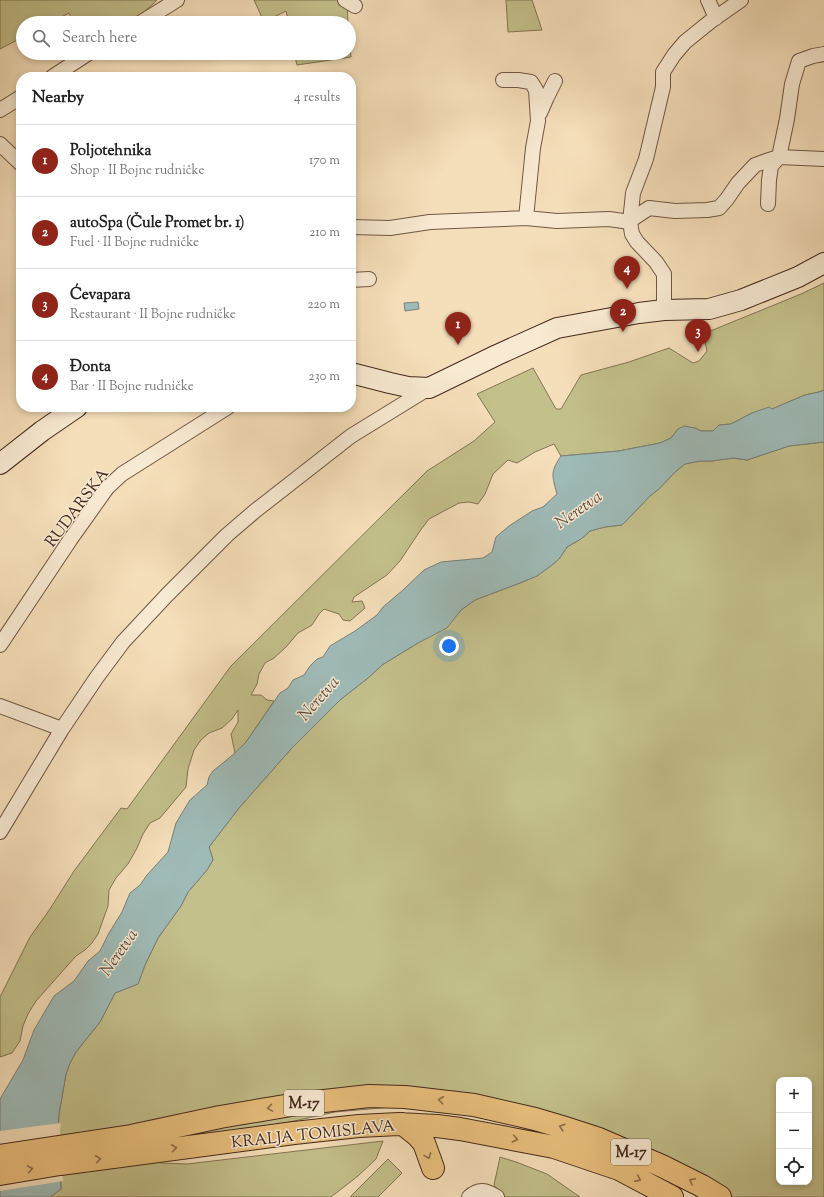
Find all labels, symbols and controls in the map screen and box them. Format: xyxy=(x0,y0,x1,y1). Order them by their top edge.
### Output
search box xyxy=(16,16,356,60)
icon: search xyxy=(30,27,52,49)
text: Search here xyxy=(62,28,137,49)
text: Nearby xyxy=(32,86,84,110)
text: 4 results xyxy=(294,89,340,107)
text: Poljotehnika xyxy=(70,141,151,162)
text: 1 xyxy=(43,152,47,170)
text: 170 m xyxy=(309,152,340,170)
text: Shop · II Bojne rudničke xyxy=(70,162,205,180)
text: autoSpa (Čule Promet br. 1) xyxy=(70,213,244,234)
text: 2 xyxy=(42,224,48,242)
text: 210 m xyxy=(309,224,340,242)
text: Fuel · II Bojne rudničke xyxy=(70,234,199,252)
pin: 4 xyxy=(614,256,640,289)
text: Ćevapara xyxy=(70,285,131,306)
text: 3 xyxy=(42,296,48,314)
text: 220 m xyxy=(307,296,340,314)
pin: 2 xyxy=(610,299,636,332)
text: Restaurant · II Bojne rudničke xyxy=(70,306,236,324)
pin: 1 xyxy=(445,312,471,345)
pin: 3 xyxy=(685,319,711,352)
text: Đonta xyxy=(70,357,111,378)
text: 4 xyxy=(42,368,48,386)
text: 230 m xyxy=(308,368,340,386)
text: Bar · II Bojne rudničke xyxy=(70,378,194,396)
street label: RUDARSKA xyxy=(41,464,115,553)
water label: Neretva xyxy=(551,486,608,536)
your location xyxy=(439,636,459,656)
water label: Neretva xyxy=(293,671,346,727)
water label: Neretva xyxy=(95,925,145,982)
map controls xyxy=(776,1077,812,1185)
button: + xyxy=(776,1077,812,1113)
road number: M-17 xyxy=(284,1090,324,1116)
one-way arrow xyxy=(438,1096,444,1105)
one-way arrow xyxy=(267,1103,273,1112)
button: − xyxy=(776,1113,812,1149)
street label: KRALJA TOMISLAVA xyxy=(230,1115,396,1156)
one-way arrow xyxy=(559,1123,566,1132)
one-way arrow xyxy=(512,1135,518,1143)
road number: M-17 xyxy=(611,1139,651,1165)
one-way arrow xyxy=(171,1144,177,1153)
button: locate xyxy=(776,1149,812,1185)
one-way arrow xyxy=(424,1152,432,1159)
one-way arrow xyxy=(95,1155,101,1164)
one-way arrow xyxy=(27,1165,33,1174)
one-way arrow xyxy=(634,1174,642,1182)
one-way arrow xyxy=(688,1178,696,1185)

